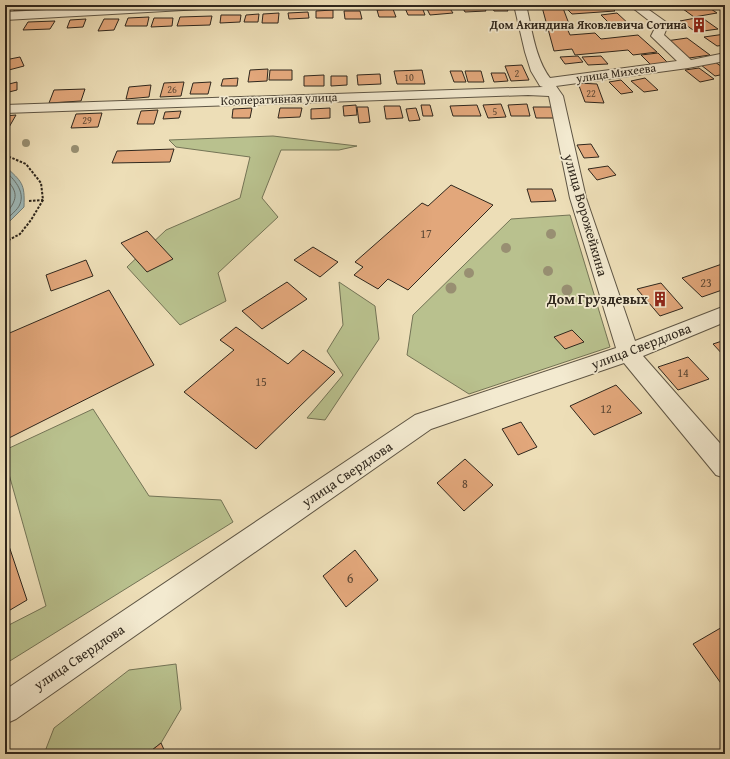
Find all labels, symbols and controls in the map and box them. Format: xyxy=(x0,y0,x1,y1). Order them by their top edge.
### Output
place label: Дом Акиндина Яковлевича Сотина xyxy=(489,16,688,33)
building icon: Дом Акиндина Яковлевича Сотина xyxy=(690,16,708,34)
street label: улица Михеева xyxy=(574,58,657,87)
house number: 2 xyxy=(515,66,520,81)
house number: 10 xyxy=(404,70,414,85)
house number: 26 xyxy=(167,82,177,97)
house number: 22 xyxy=(586,86,596,101)
street label: Кооперативная улица xyxy=(220,88,338,109)
house number: 5 xyxy=(493,104,498,119)
house number: 29 xyxy=(82,113,92,128)
street label: улица Ворожейкина xyxy=(559,151,613,279)
house number: 17 xyxy=(420,225,432,242)
house number: 23 xyxy=(700,274,712,291)
place label: Дом Груздевых xyxy=(546,289,649,309)
building icon: Дом Груздевых xyxy=(651,290,669,308)
street label: улица Свердлова xyxy=(587,318,694,375)
house number: 14 xyxy=(677,364,689,381)
house number: 15 xyxy=(255,373,267,390)
house number: 12 xyxy=(600,400,612,417)
street label: улица Свердлова xyxy=(297,436,397,512)
house number: 8 xyxy=(462,475,468,492)
house number: 6 xyxy=(347,568,354,588)
street label: улица Свердлова xyxy=(29,619,129,695)

